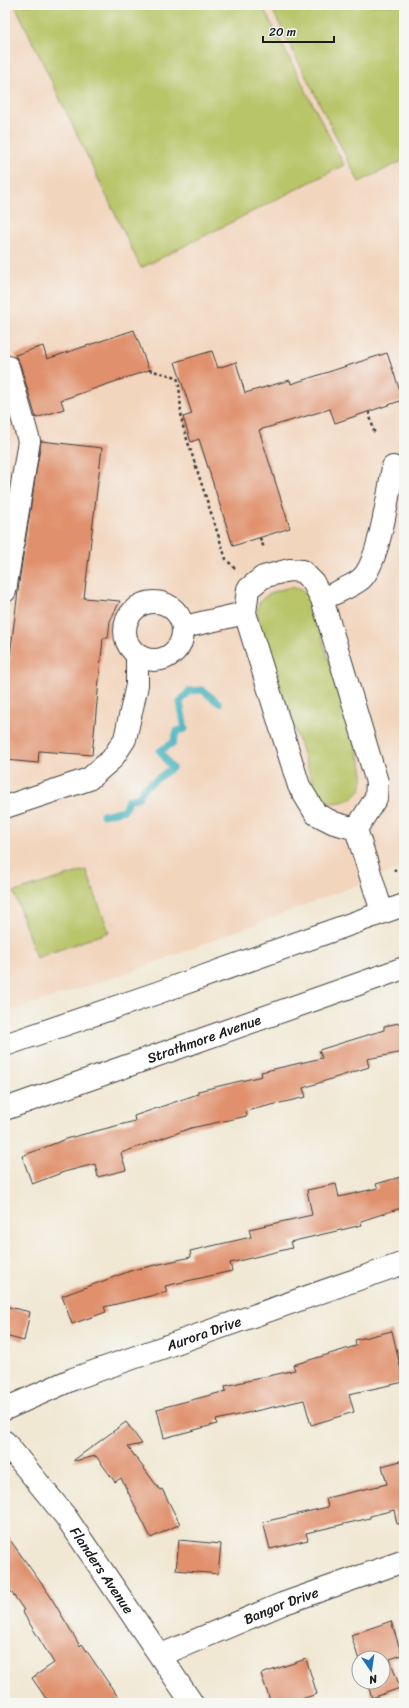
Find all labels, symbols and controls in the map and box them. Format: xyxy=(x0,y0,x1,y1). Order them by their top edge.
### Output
scale bar xyxy=(263,18,334,44)
text: 20 m xyxy=(269,21,296,43)
street label: Strathmore Avenue xyxy=(144,1007,265,1071)
street label: Aurora Drive xyxy=(162,1309,245,1359)
street label: Flanders Avenue xyxy=(63,1522,140,1620)
street label: Bangor Drive xyxy=(240,1580,322,1632)
north arrow xyxy=(351,1650,391,1690)
text: N xyxy=(367,1669,380,1689)

